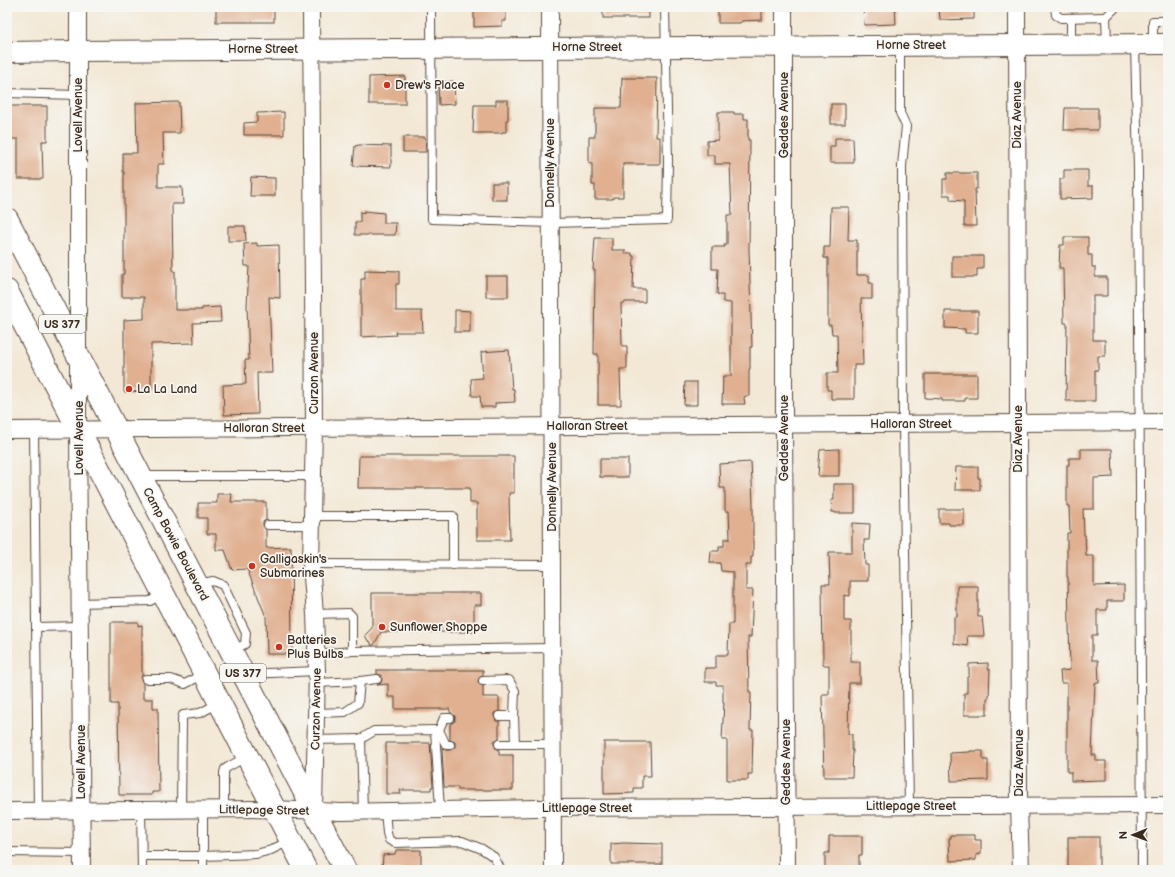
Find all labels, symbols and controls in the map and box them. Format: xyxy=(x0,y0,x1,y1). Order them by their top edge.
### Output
street label: Horne Street xyxy=(876,38,946,53)
street label: Horne Street xyxy=(552,40,622,55)
street label: Horne Street xyxy=(228,42,298,57)
street label: Geddes Avenue xyxy=(777,72,792,158)
street label: Lovell Avenue xyxy=(71,78,86,152)
place label: Drew's Place xyxy=(395,78,465,93)
marker: Drew's Place xyxy=(382,80,392,90)
street label: Diaz Avenue xyxy=(1010,81,1025,149)
street label: Donnelly Avenue xyxy=(543,118,558,208)
road number: US 377 xyxy=(39,315,85,333)
street label: Curzon Avenue xyxy=(307,332,322,414)
place label: La La Land xyxy=(137,382,197,397)
marker: La La Land xyxy=(124,384,134,394)
street label: Geddes Avenue xyxy=(777,395,792,481)
street label: Lovell Avenue xyxy=(72,401,87,475)
street label: Diaz Avenue xyxy=(1011,405,1026,473)
street label: Halloran Street xyxy=(870,417,952,432)
street label: Halloran Street xyxy=(546,419,628,434)
street label: Halloran Street xyxy=(223,421,305,436)
street label: Donnelly Avenue xyxy=(545,442,560,532)
street label: Camp Bowie Boulevard xyxy=(139,485,212,604)
place label: Galligaskin's Submarines xyxy=(260,552,327,581)
marker: Galligaskin's Submarines xyxy=(247,561,257,571)
place label: Sunflower Shoppe xyxy=(390,620,487,635)
marker: Sunflower Shoppe xyxy=(377,622,387,632)
place label: Batteries Plus Bulbs xyxy=(287,633,343,662)
marker: Batteries Plus Bulbs xyxy=(274,642,284,652)
road number: US 377 xyxy=(220,664,266,682)
street label: Curzon Avenue xyxy=(308,668,325,750)
street label: Geddes Avenue xyxy=(779,719,794,805)
street label: Lovell Avenue xyxy=(74,725,89,799)
street label: Diaz Avenue xyxy=(1012,729,1027,797)
street label: Littlepage Street xyxy=(866,799,957,814)
street label: Littlepage Street xyxy=(542,801,633,816)
street label: Littlepage Street xyxy=(219,802,310,819)
north arrow xyxy=(1113,815,1153,855)
text: N xyxy=(1117,831,1130,839)

